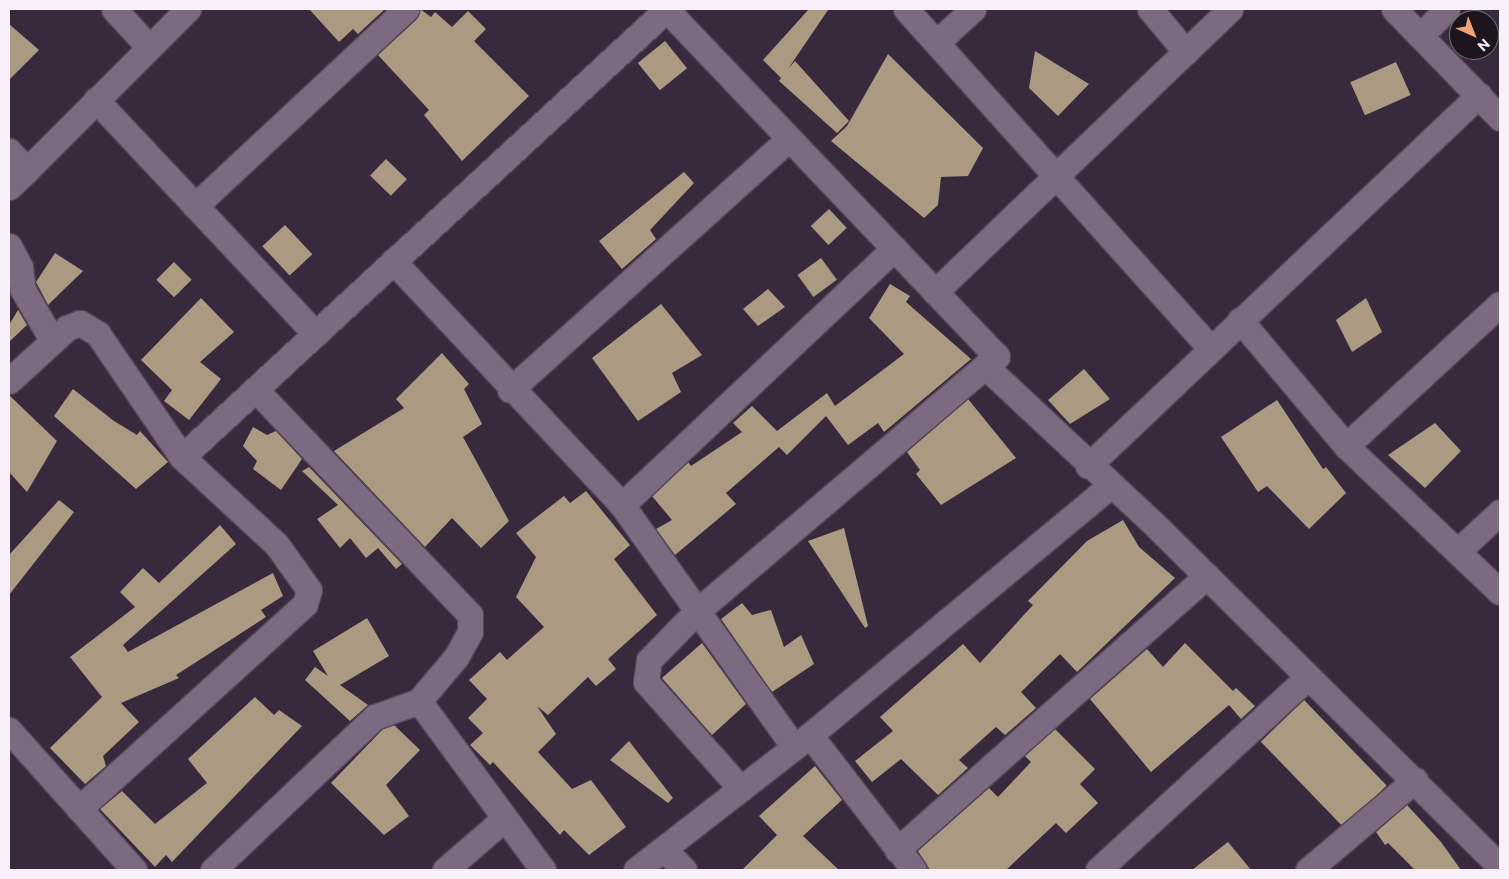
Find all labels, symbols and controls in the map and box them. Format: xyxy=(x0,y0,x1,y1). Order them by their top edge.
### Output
north arrow xyxy=(1449,10,1499,60)
text: N xyxy=(1474,36,1494,55)

